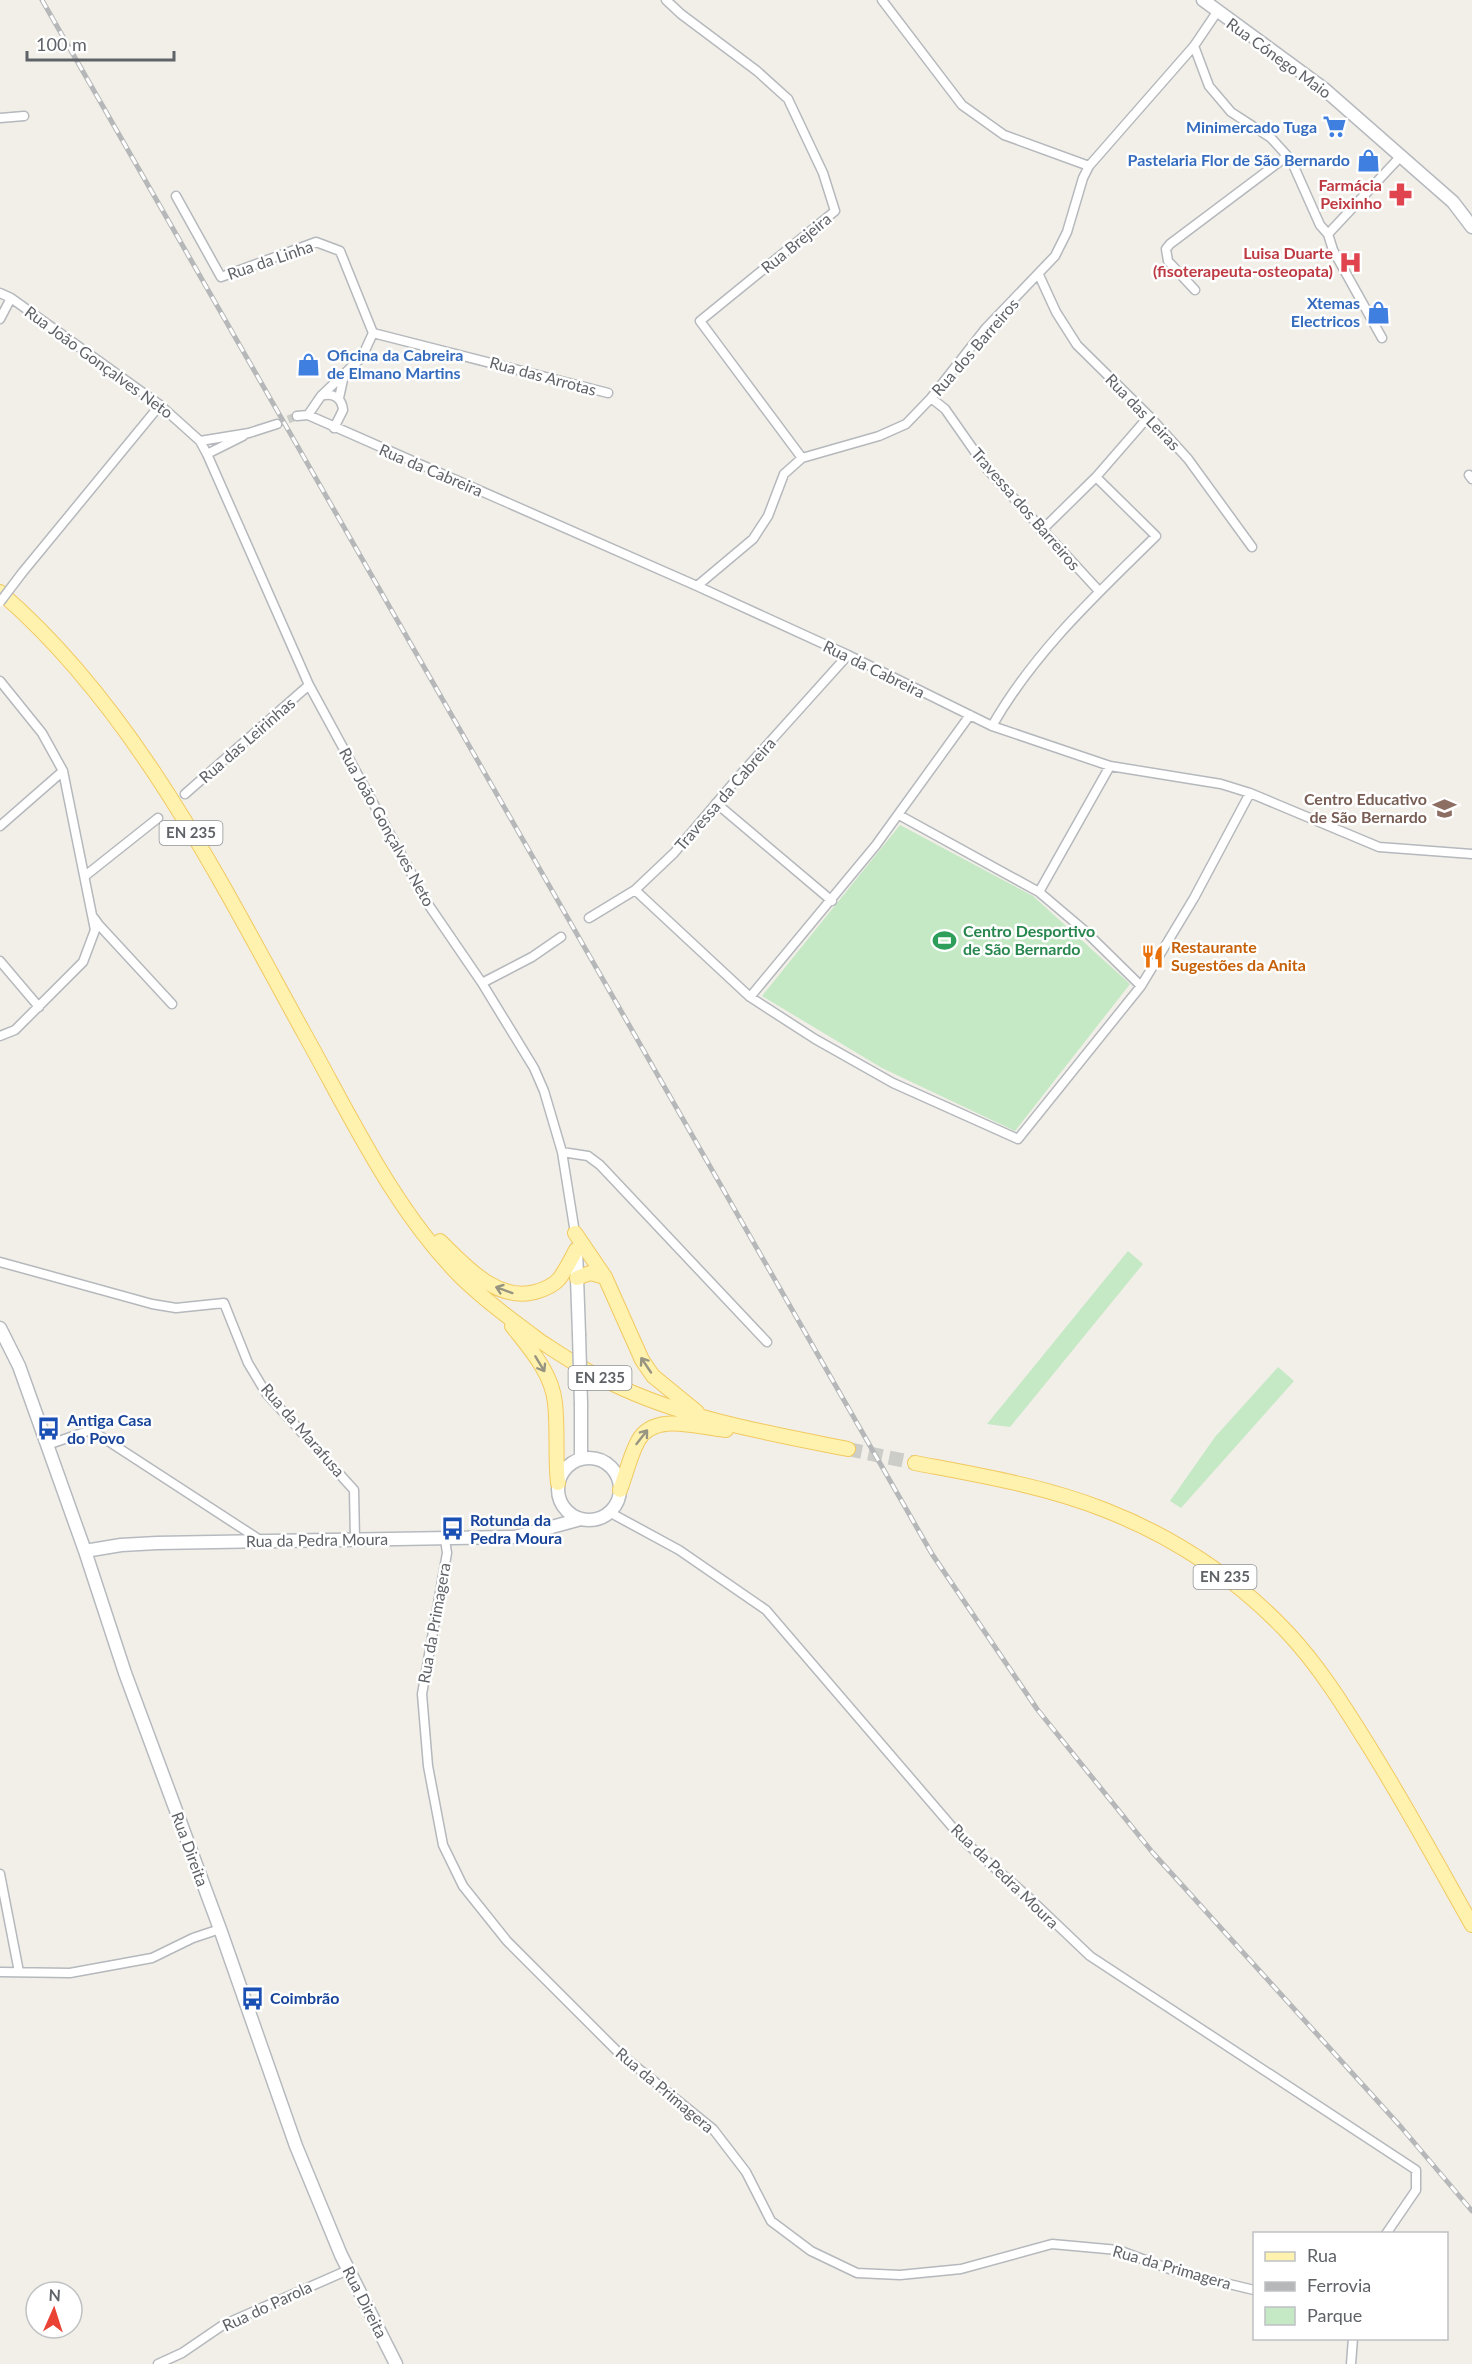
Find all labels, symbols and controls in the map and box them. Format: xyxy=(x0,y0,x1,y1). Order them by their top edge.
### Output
street label: Rua Cónego Maio xyxy=(1223,13,1335,102)
scale bar xyxy=(27,24,174,62)
text: 100 m xyxy=(36,33,87,55)
supermarket icon: Minimercado Tuga xyxy=(1322,114,1348,140)
place label: Minimercado Tuga xyxy=(1186,117,1317,136)
shop icon: Pastelaria Flor de São Bernardo xyxy=(1355,147,1381,173)
place label: Pastelaria Flor de São Bernardo xyxy=(1128,150,1350,169)
place label: Farmácia Peixinho xyxy=(1319,175,1382,212)
pharmacy icon: Farmácia Peixinho xyxy=(1387,181,1413,207)
street label: Rua Brejeira xyxy=(757,209,835,277)
street label: Rua da Linha xyxy=(224,236,315,283)
place label: Luisa Duarte (fisoterapeuta-osteopata) xyxy=(1153,243,1333,280)
hospital icon: Luisa Duarte (fisoterapeuta-osteopata) xyxy=(1338,249,1364,275)
place label: Xtemas Electricos xyxy=(1291,293,1360,330)
street label: Rua dos Barreiros xyxy=(927,294,1022,399)
shop icon: Xtemas Electricos xyxy=(1365,299,1391,325)
street label: Rua João Gonçalves Neto xyxy=(22,301,177,422)
place label: Oficina da Cabreira de Elmano Martins xyxy=(327,345,463,382)
shop icon: Oficina da Cabreira de Elmano Martins xyxy=(296,351,322,377)
street label: Rua das Arrotas xyxy=(488,352,599,399)
street label: Rua das Leiras xyxy=(1102,369,1185,454)
street label: Rua da Cabreira xyxy=(377,439,486,500)
street label: Travessa dos Barreiros xyxy=(968,444,1085,574)
street label: Rua da Cabreira xyxy=(820,636,928,701)
street label: Rua das Leirinhas xyxy=(195,693,299,786)
street label: Travessa da Cabreira xyxy=(670,733,779,854)
street label: Rua João Gonçalves Neto xyxy=(336,744,439,909)
place label: Centro Educativo de São Bernardo xyxy=(1304,789,1427,826)
school or university icon: Centro Educativo de São Bernardo xyxy=(1432,795,1458,821)
road number: EN 235 xyxy=(160,821,222,845)
place label: Centro Desportivo de São Bernardo xyxy=(963,921,1095,958)
sports icon: Centro Desportivo de São Bernardo xyxy=(932,927,958,953)
place label: Restaurante Sugestões da Anita xyxy=(1171,937,1306,974)
restaurant icon: Restaurante Sugestões da Anita xyxy=(1140,943,1166,969)
one-way arrow xyxy=(495,1283,514,1294)
one-way arrow xyxy=(534,1355,546,1372)
one-way arrow xyxy=(640,1357,652,1374)
road number: EN 235 xyxy=(568,1366,632,1390)
street label: Rua da Marafusa xyxy=(258,1379,349,1480)
place label: Antiga Casa do Povo xyxy=(66,1410,152,1447)
bus stop icon: Antiga Casa do Povo xyxy=(36,1416,62,1442)
one-way arrow xyxy=(635,1429,648,1445)
place label: Rotunda da Pedra Moura xyxy=(470,1510,562,1547)
bus stop icon: Rotunda da Pedra Moura xyxy=(439,1516,465,1542)
street label: Rua da Pedra Moura xyxy=(246,1529,388,1550)
street label: Rua da Primagera xyxy=(414,1561,453,1685)
road number: EN 235 xyxy=(1194,1565,1256,1589)
street label: Rua Direita xyxy=(168,1809,213,1889)
street label: Rua da Pedra Moura xyxy=(948,1819,1063,1932)
bus stop icon: Coimbrão xyxy=(239,1985,265,2011)
place label: Coimbrão xyxy=(270,1988,339,2007)
street label: Rua da Primagera xyxy=(612,2043,718,2136)
legend xyxy=(1253,2232,1448,2340)
street label: Rua da Primagera xyxy=(1111,2241,1233,2292)
text: Rua xyxy=(1307,2244,1337,2266)
street label: Rua Direita xyxy=(339,2263,392,2341)
text: Ferrovia xyxy=(1307,2274,1371,2296)
street label: Rua do Parola xyxy=(219,2277,314,2335)
north arrow xyxy=(24,2280,84,2340)
text: N xyxy=(48,2285,61,2304)
text: Parque xyxy=(1307,2304,1362,2326)

